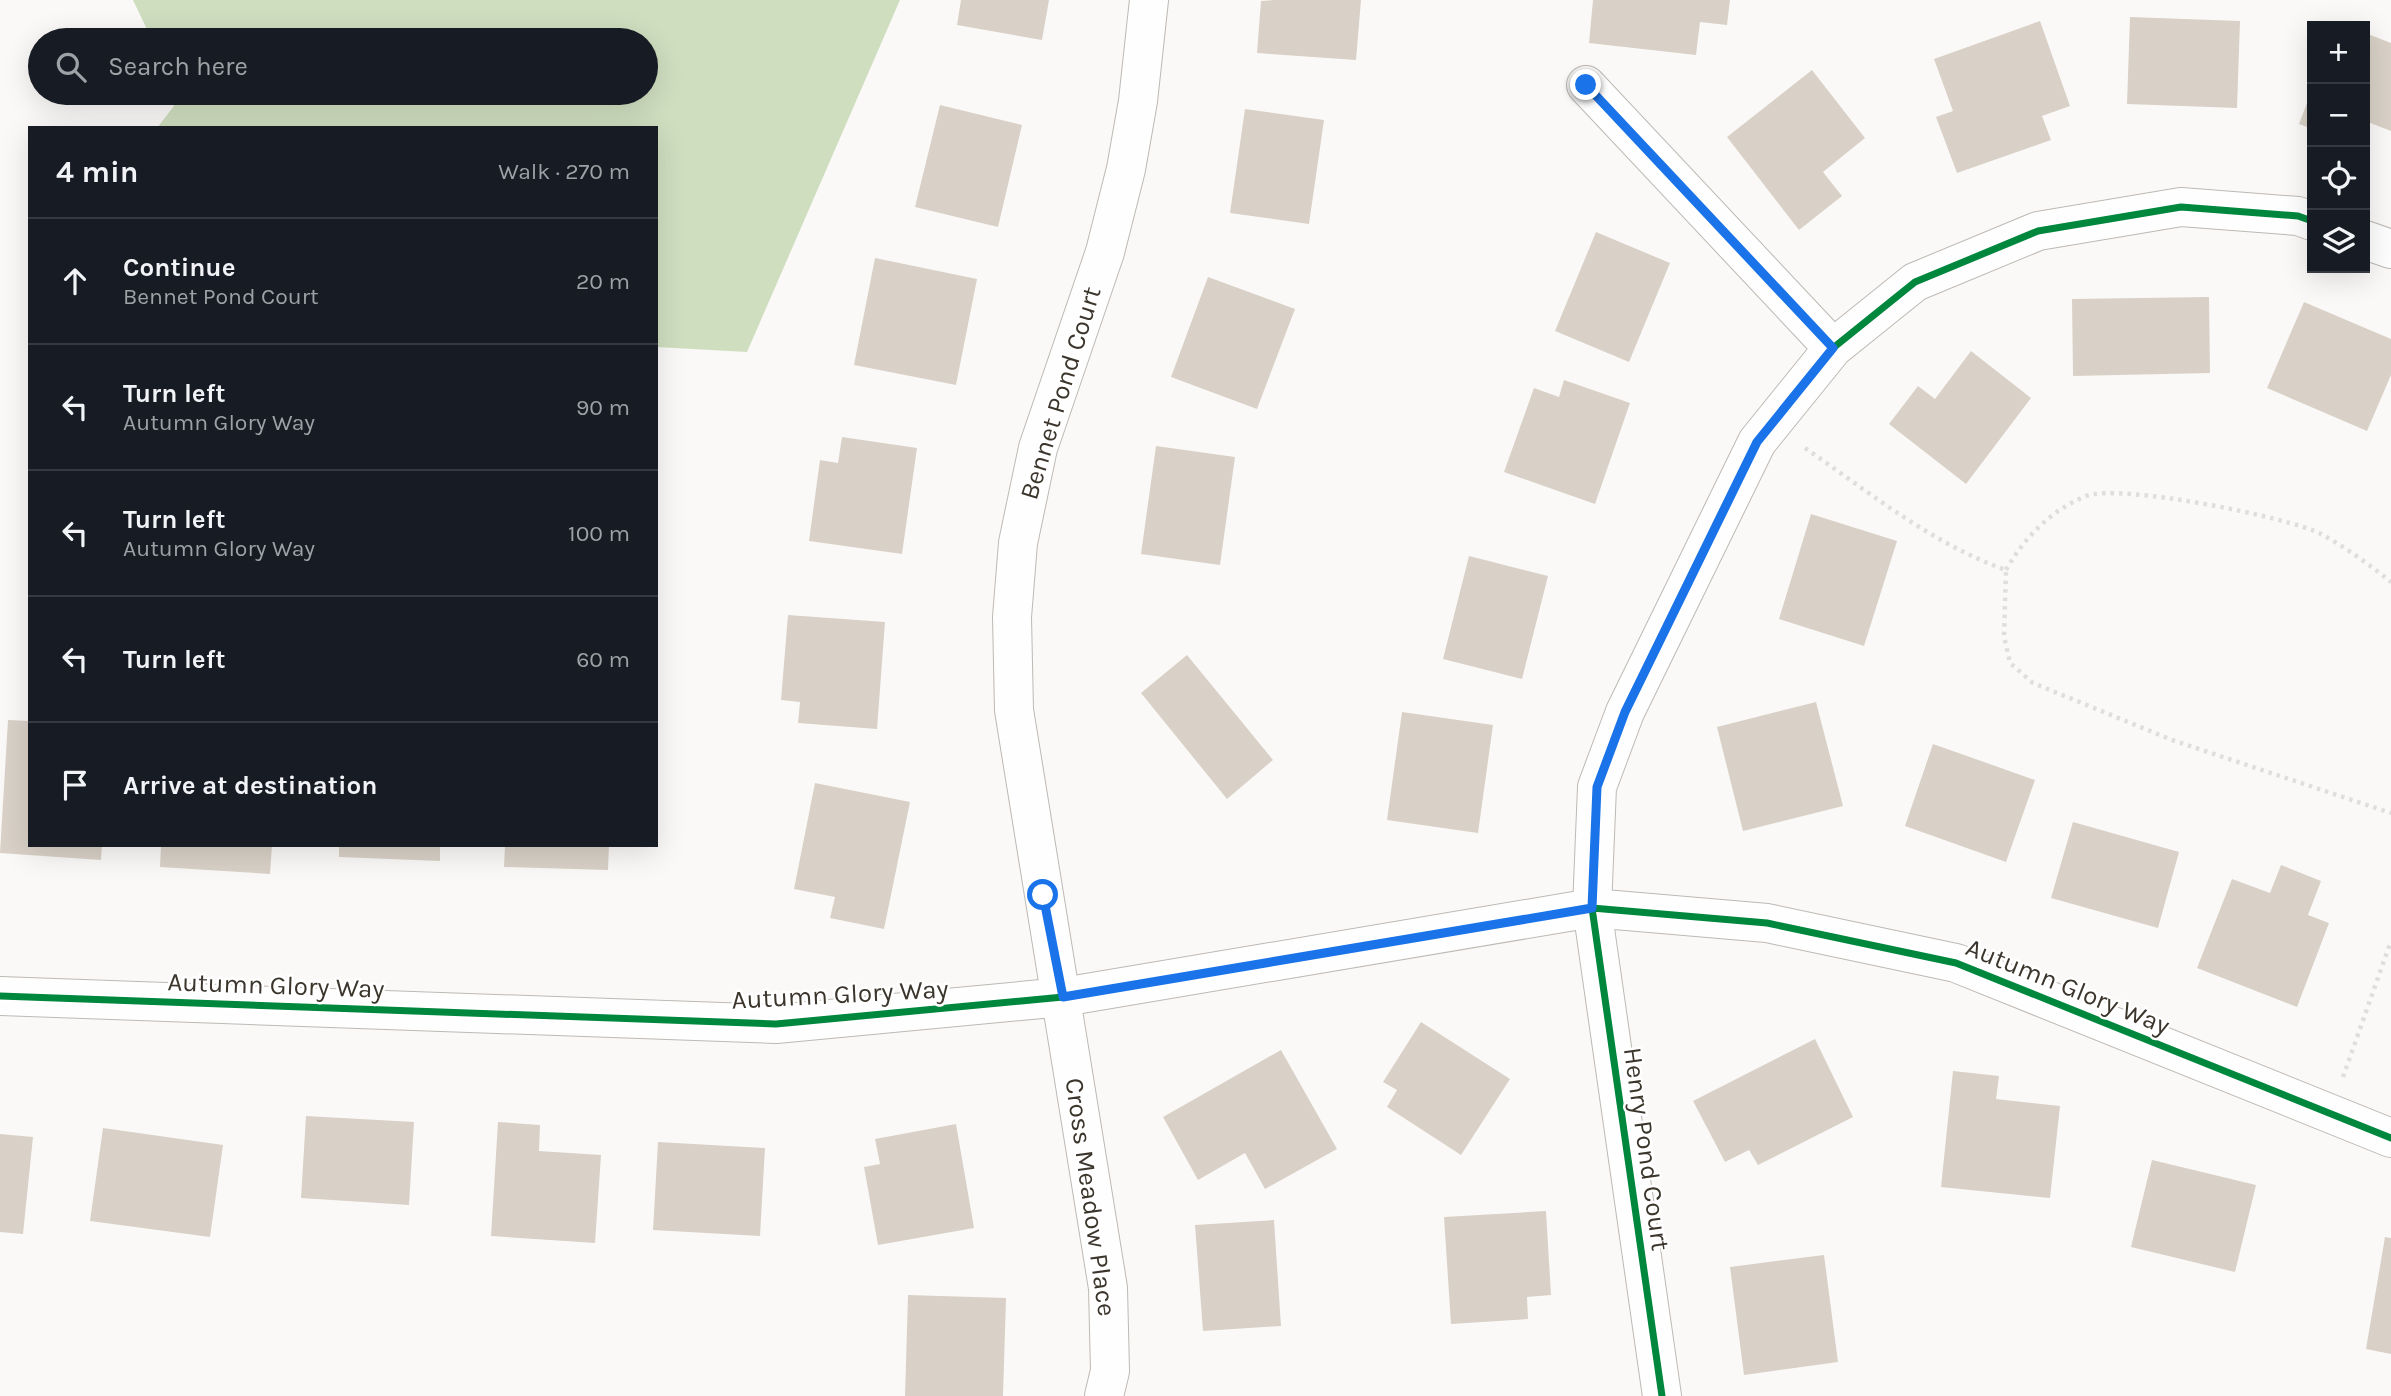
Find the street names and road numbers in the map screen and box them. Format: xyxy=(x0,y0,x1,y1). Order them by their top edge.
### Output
street label: Bennet Pond Court xyxy=(1013,283,1108,503)
street label: Autumn Glory Way xyxy=(1961,931,2174,1042)
street label: Autumn Glory Way xyxy=(167,966,385,1005)
street label: Autumn Glory Way xyxy=(731,973,949,1016)
street label: Henry Pond Court xyxy=(1617,1045,1676,1253)
street label: Cross Meadow Place xyxy=(1058,1076,1123,1318)

